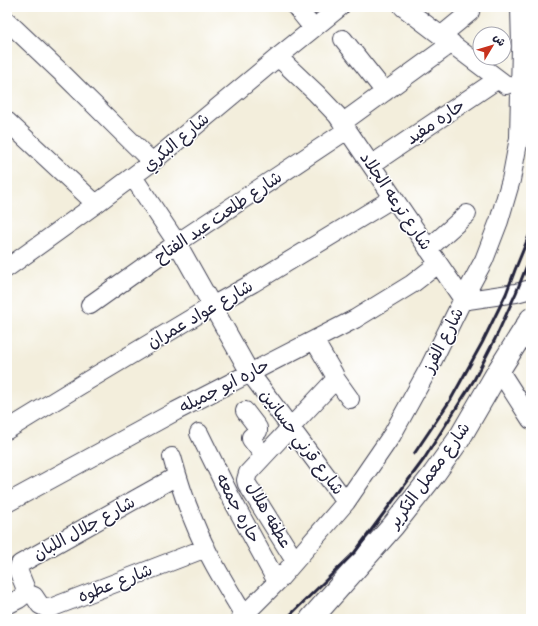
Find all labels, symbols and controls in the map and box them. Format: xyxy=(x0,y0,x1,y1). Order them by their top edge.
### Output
north arrow xyxy=(472,26,512,66)
text: ش xyxy=(491,31,509,49)
street label: حاره مفيد xyxy=(402,95,468,149)
street label: شارع البكري xyxy=(138,108,215,178)
street label: شارع ترعه الجلاد xyxy=(355,148,437,255)
street label: شارع طلعت عبد الفتاح xyxy=(150,166,287,268)
street label: شارع عواد عمران xyxy=(143,275,257,354)
street label: شارع الفرز xyxy=(417,304,469,378)
street label: حاره ابو جميله xyxy=(176,354,272,418)
street label: شارع قرني حسانين xyxy=(252,385,349,501)
street label: شارع معمل التكرير xyxy=(382,418,475,534)
street label: حاره جمعه xyxy=(211,470,265,546)
street label: عطفه هلال xyxy=(242,478,296,552)
street label: شارع جلال اللبان xyxy=(29,491,139,566)
street label: شارع عطوه xyxy=(75,559,156,608)

